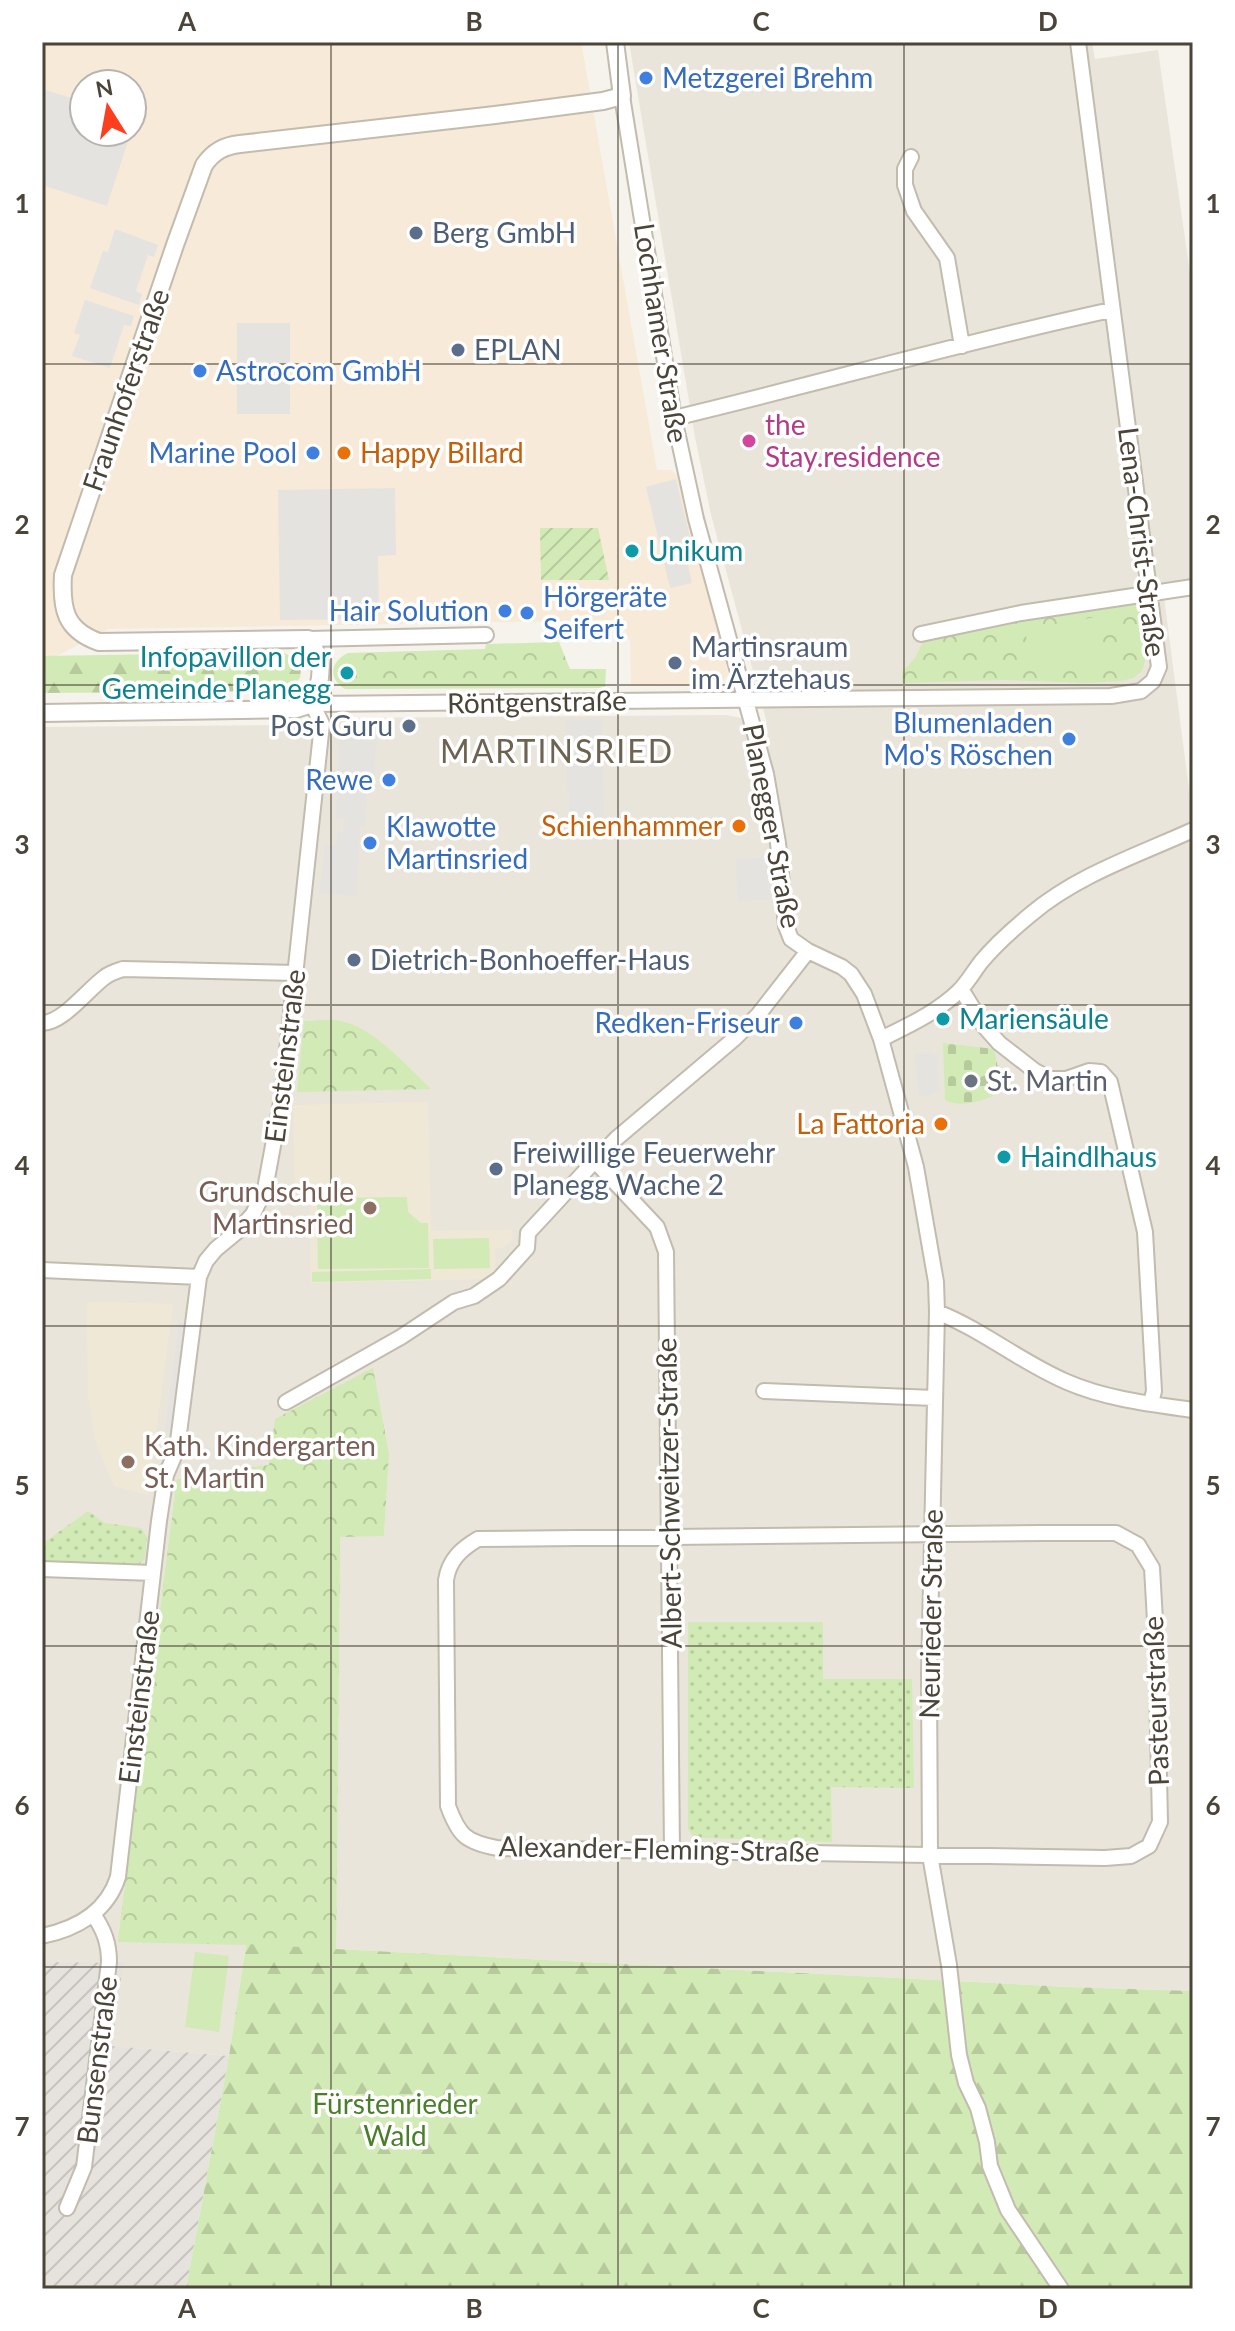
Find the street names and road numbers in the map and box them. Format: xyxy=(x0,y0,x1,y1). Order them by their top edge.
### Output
street label: Lochhamer Straße xyxy=(628,221,696,445)
street label: Fraunhoferstraße xyxy=(74,284,176,496)
street label: Lena-Christ-Straße xyxy=(1112,425,1174,659)
street label: Röntgenstraße xyxy=(447,682,627,720)
street label: Planegger Straße xyxy=(736,721,809,931)
street label: Einsteinstraße xyxy=(256,967,312,1145)
street label: Albert-Schweitzer-Straße xyxy=(648,1337,688,1649)
street label: Neurieder Straße xyxy=(911,1509,949,1719)
street label: Einsteinstraße xyxy=(110,1608,166,1786)
street label: Pasteurstraße xyxy=(1135,1616,1175,1787)
street label: Alexander-Fleming-Straße xyxy=(498,1828,820,1868)
street label: Bunsenstraße xyxy=(69,1974,123,2146)

